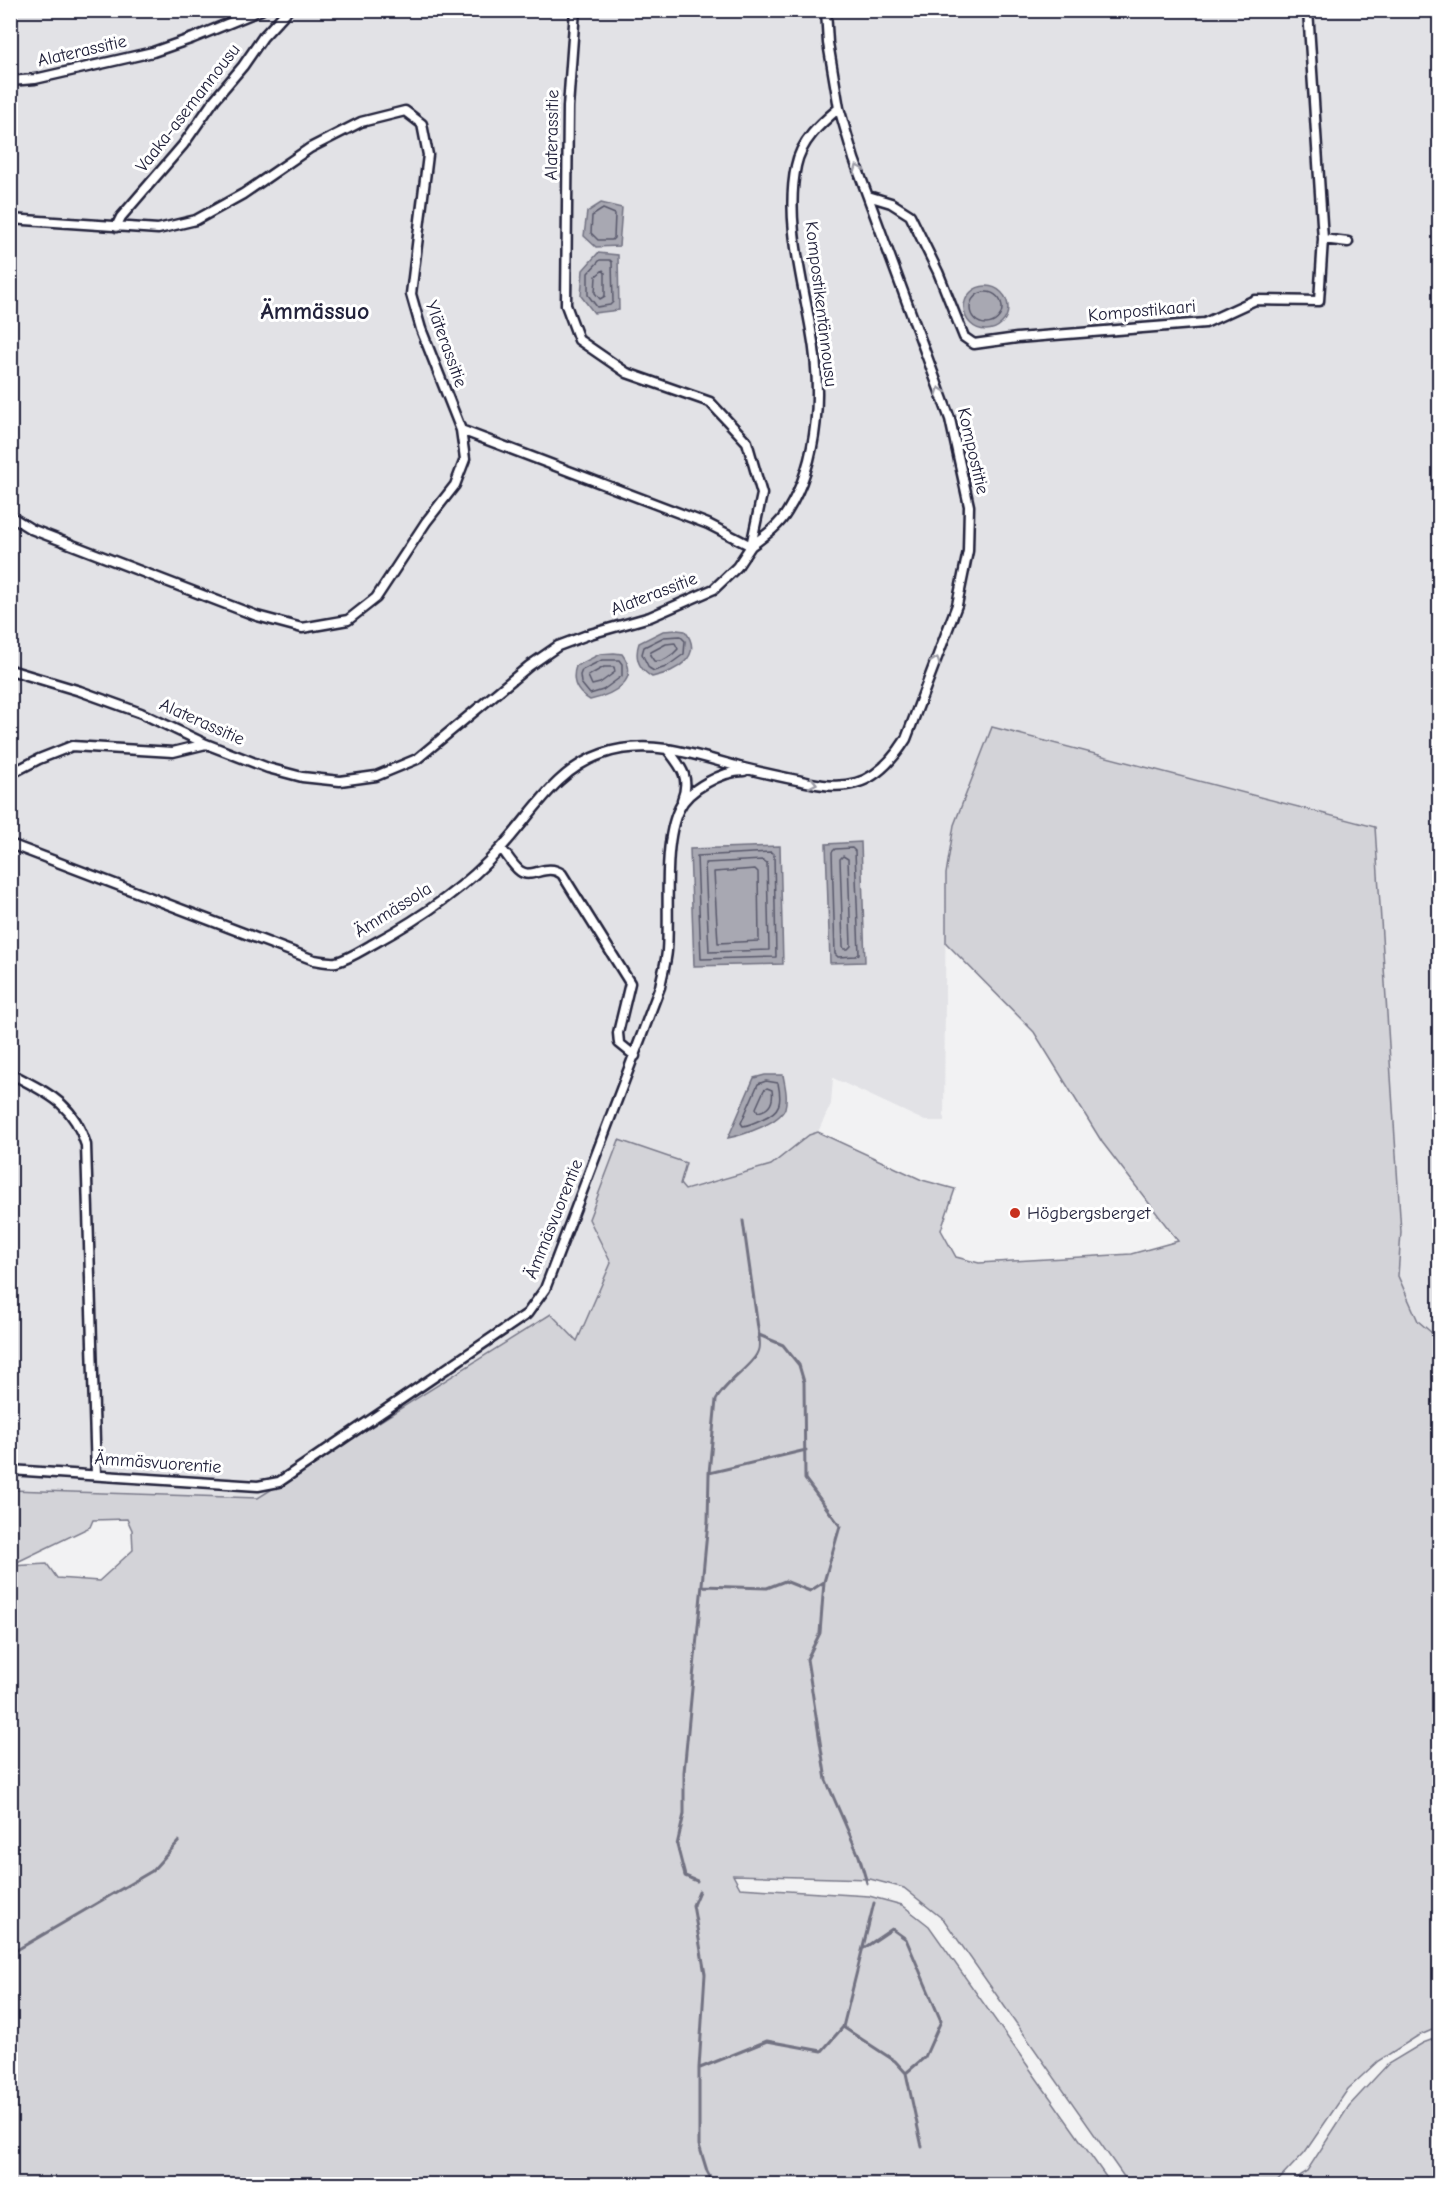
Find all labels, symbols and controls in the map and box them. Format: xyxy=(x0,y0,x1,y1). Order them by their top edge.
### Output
street label: Alaterassitie xyxy=(35,31,129,71)
street label: Vaaka-asemannousu xyxy=(131,40,245,176)
street label: Alaterassitie xyxy=(541,89,563,181)
one-way arrow xyxy=(852,164,865,175)
street label: Kompostikentännousu xyxy=(800,220,842,388)
street label: Kompostikaari xyxy=(1087,296,1197,326)
district label: Ämmässuo xyxy=(261,297,369,325)
street label: Yläterassitie xyxy=(421,298,471,390)
one-way arrow xyxy=(935,386,947,397)
street label: Kompostitie xyxy=(953,406,993,496)
street label: Alaterassitie xyxy=(608,568,700,620)
one-way arrow xyxy=(928,656,941,667)
street label: Alaterassitie xyxy=(156,694,248,750)
one-way arrow xyxy=(808,776,818,789)
street label: Ämmässola xyxy=(350,878,436,942)
street label: Ämmäsvuorentie xyxy=(520,1156,588,1282)
place label: Högbergsberget xyxy=(1027,1203,1151,1224)
marker: Högbergsberget xyxy=(1008,1206,1022,1220)
street label: Ämmäsvuorentie xyxy=(94,1448,222,1478)

